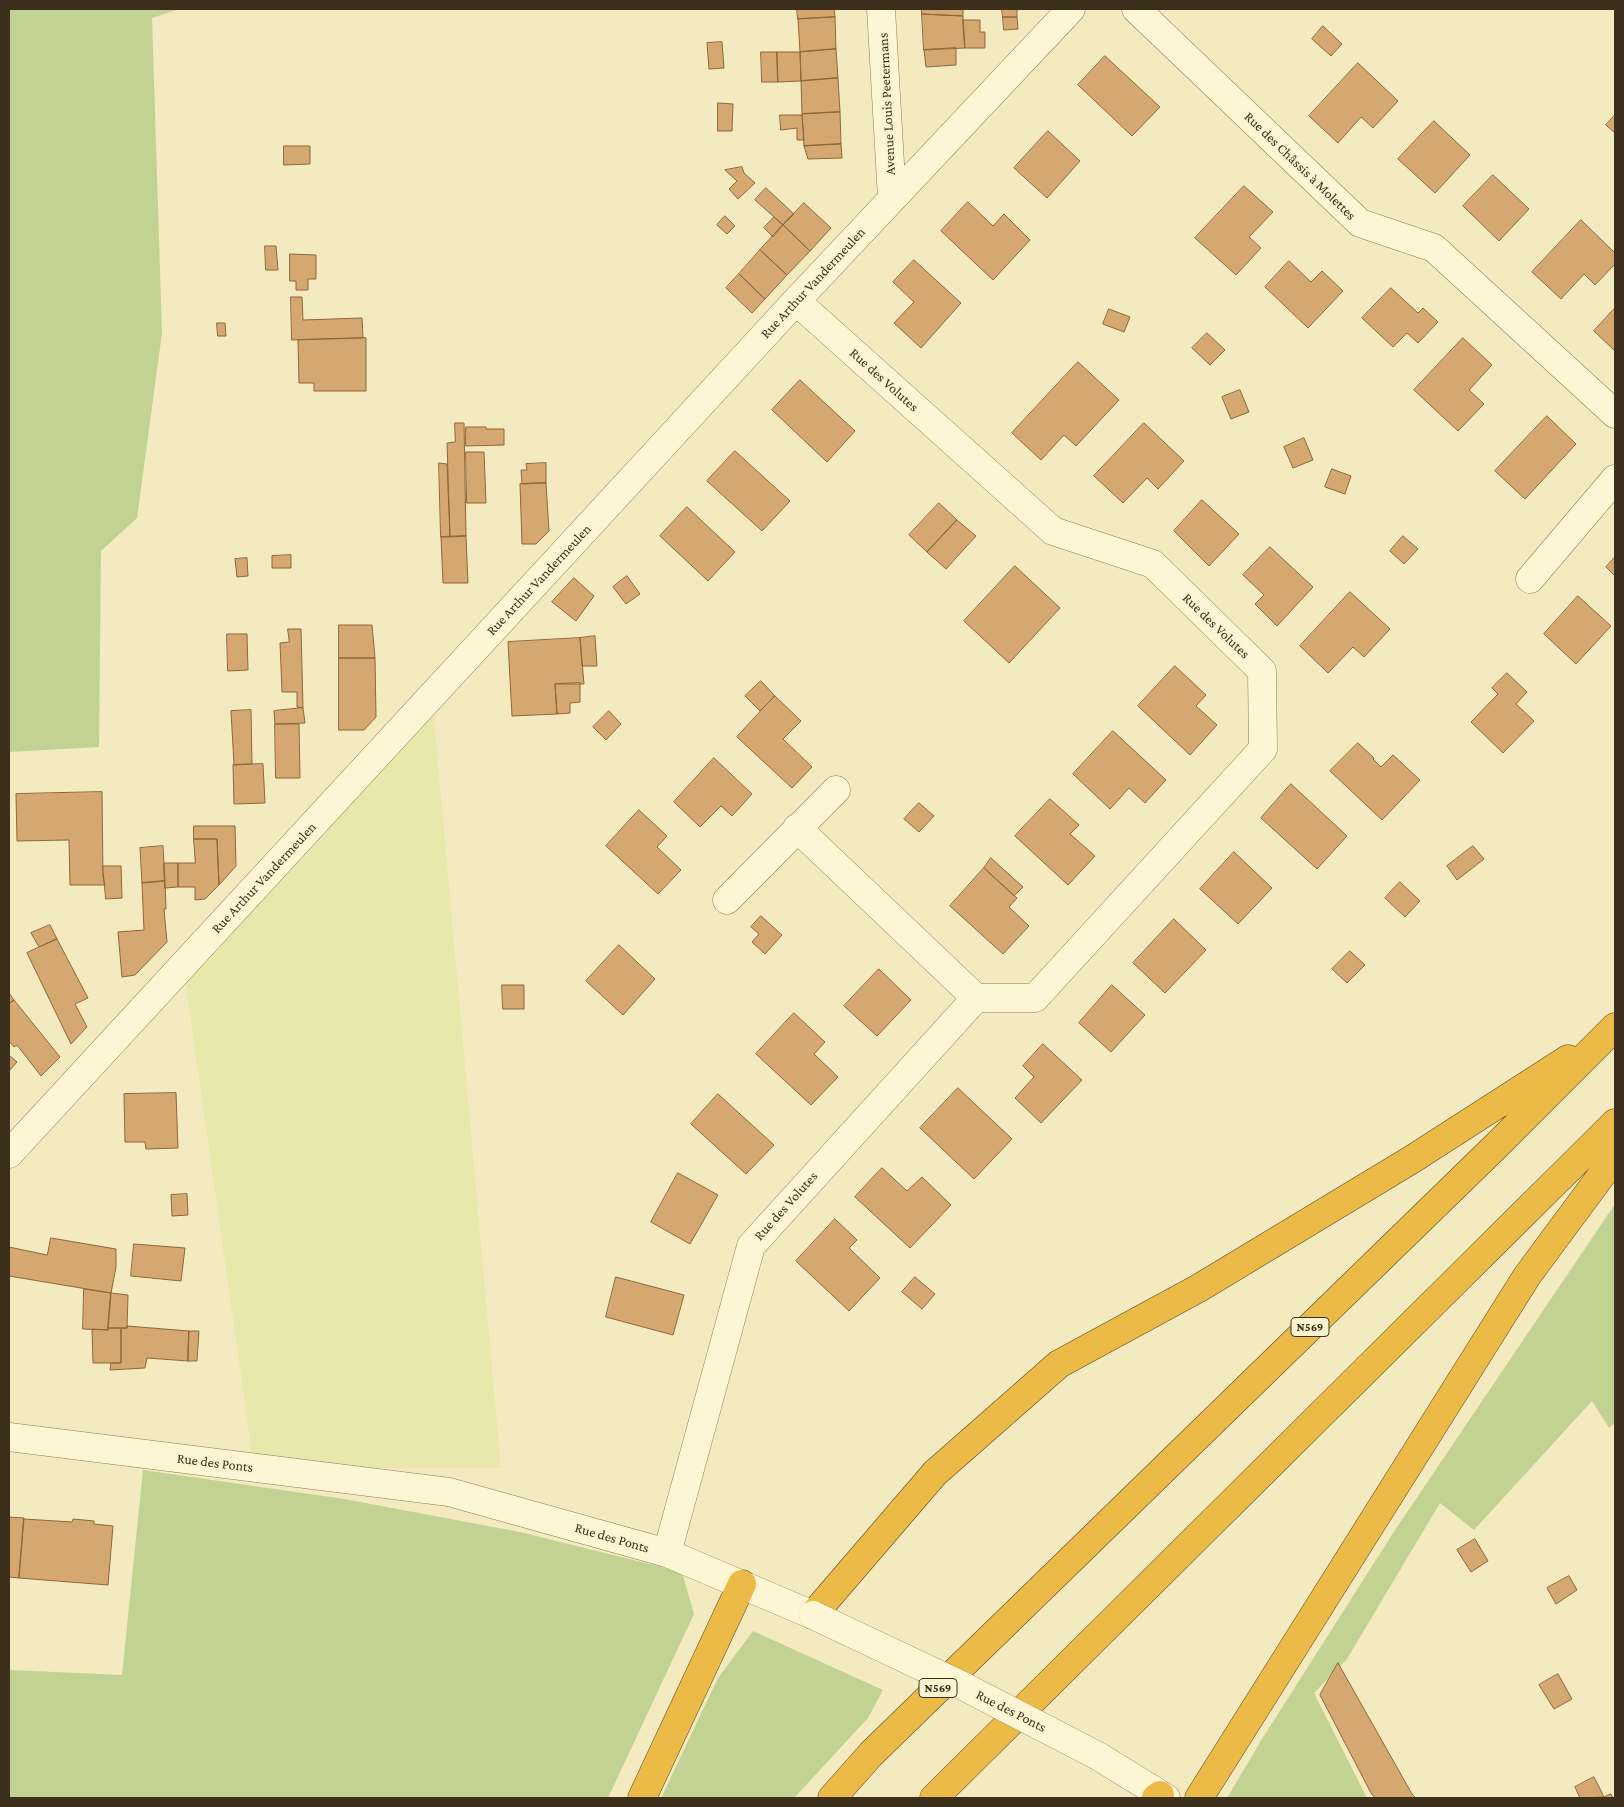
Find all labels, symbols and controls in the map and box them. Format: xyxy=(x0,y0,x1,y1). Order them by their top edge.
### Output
street label: Avenue Louis Peetermans xyxy=(875,32,899,176)
street label: Rue des Châssis à Molettes xyxy=(1241,108,1359,224)
street label: Rue Arthur Vandermeulen xyxy=(757,224,869,342)
street label: Rue des Volutes xyxy=(846,345,922,415)
street label: Rue Arthur Vandermeulen xyxy=(483,521,595,639)
street label: Rue des Volutes xyxy=(1179,590,1253,662)
street label: Rue Arthur Vandermeulen xyxy=(208,819,320,937)
street label: Rue des Volutes xyxy=(751,1168,821,1244)
road number: N569 xyxy=(1291,1318,1329,1336)
street label: Rue des Ponts xyxy=(176,1450,254,1476)
street label: Rue des Ponts xyxy=(573,1519,651,1557)
road number: N569 xyxy=(919,1679,957,1698)
street label: Rue des Ponts xyxy=(973,1686,1049,1736)

